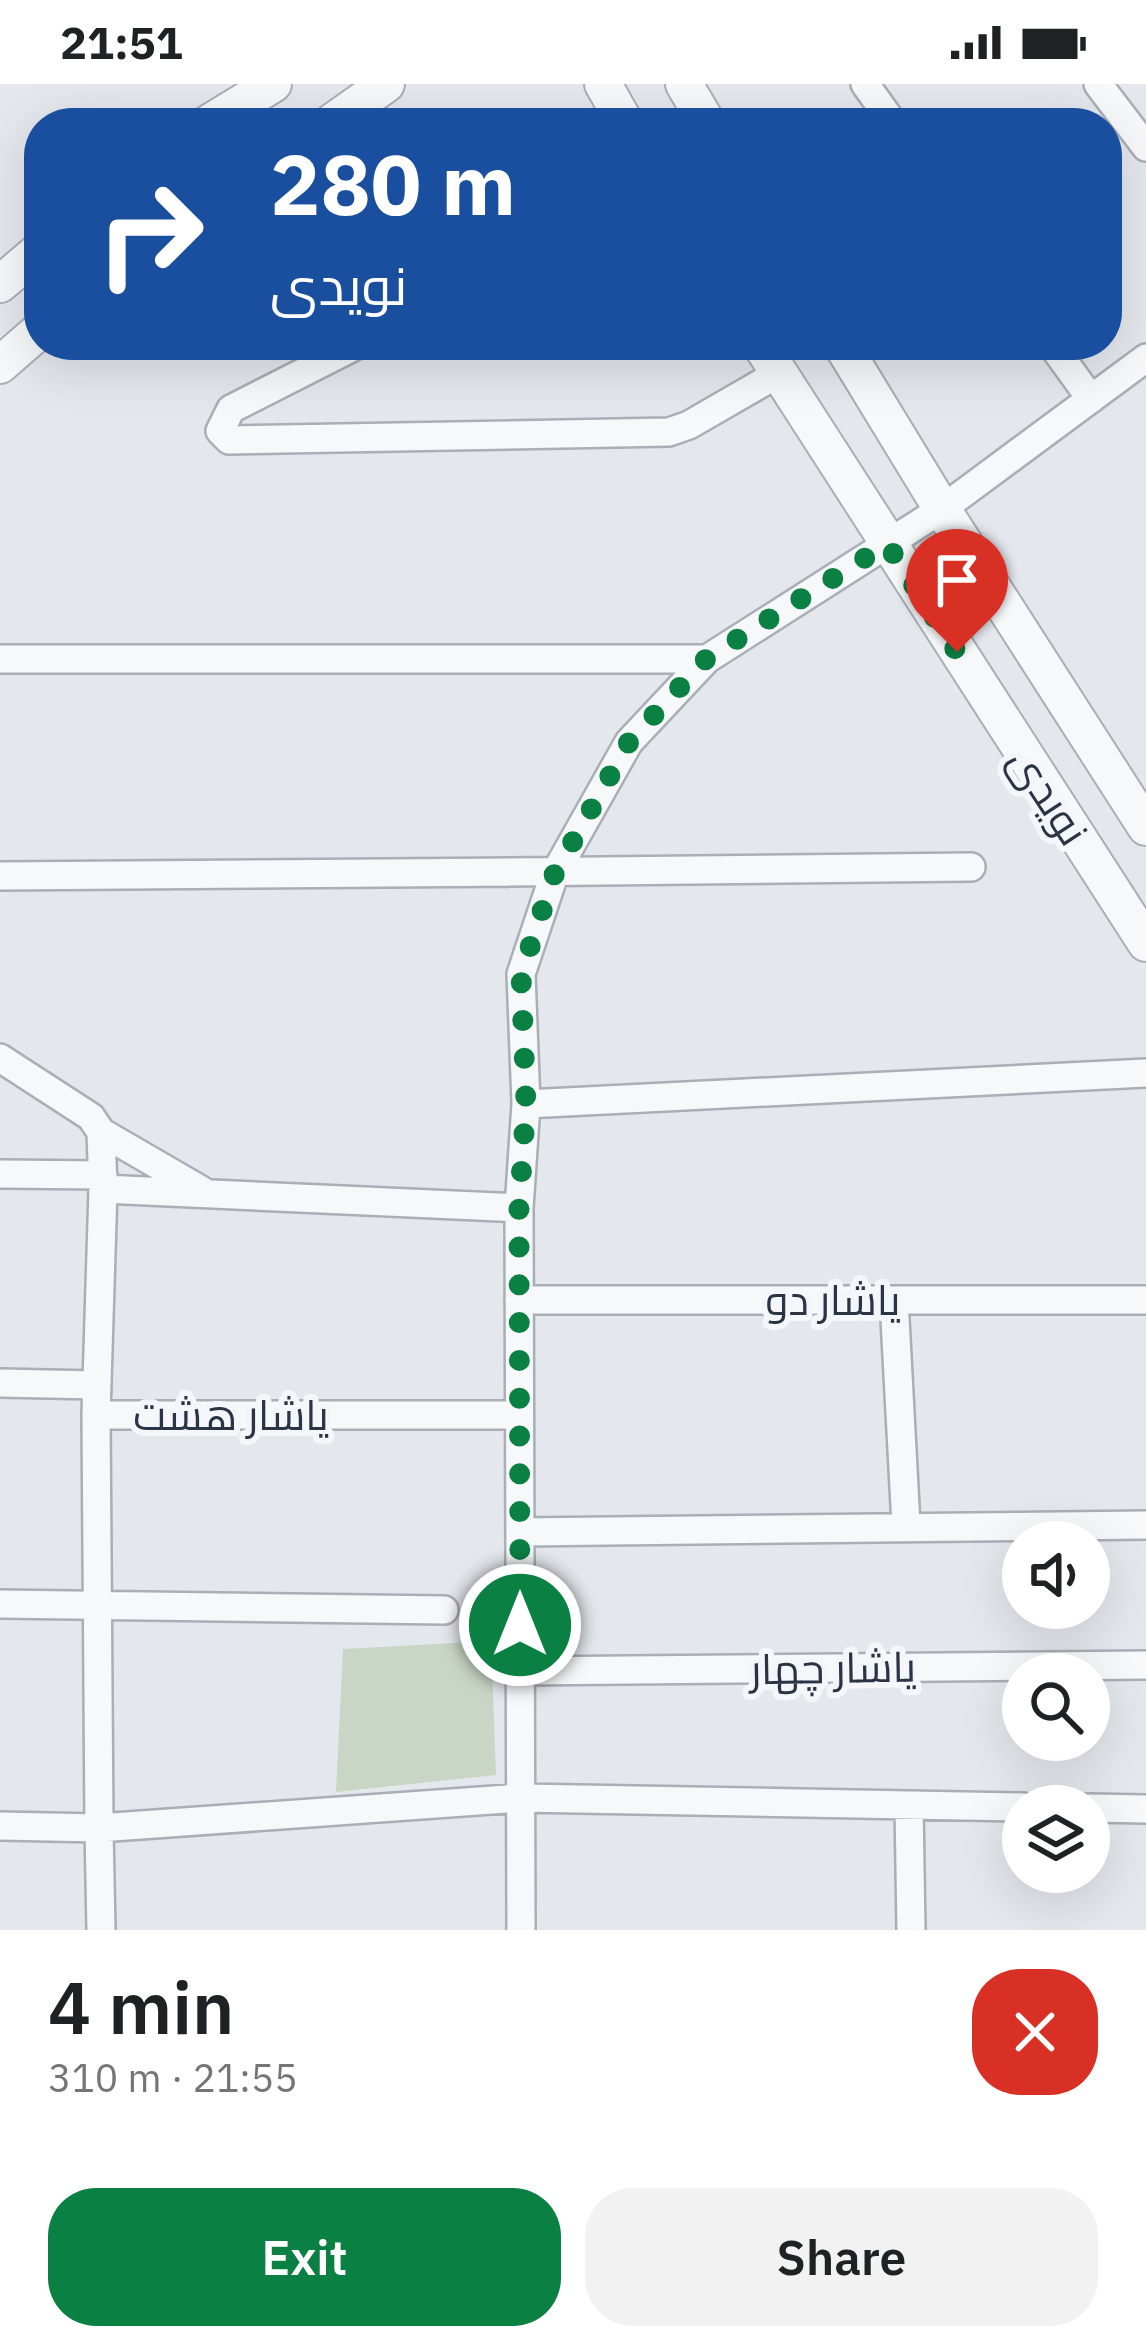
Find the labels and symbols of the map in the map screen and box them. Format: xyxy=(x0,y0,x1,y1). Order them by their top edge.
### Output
pin xyxy=(906,529,1008,652)
street label: نویدی xyxy=(997,736,1102,855)
street label: یاشار دو xyxy=(766,1272,900,1327)
street label: یاشار هشت xyxy=(133,1387,329,1442)
position arrow xyxy=(457,1562,583,1688)
street label: یاشار چهار xyxy=(747,1639,917,1697)

